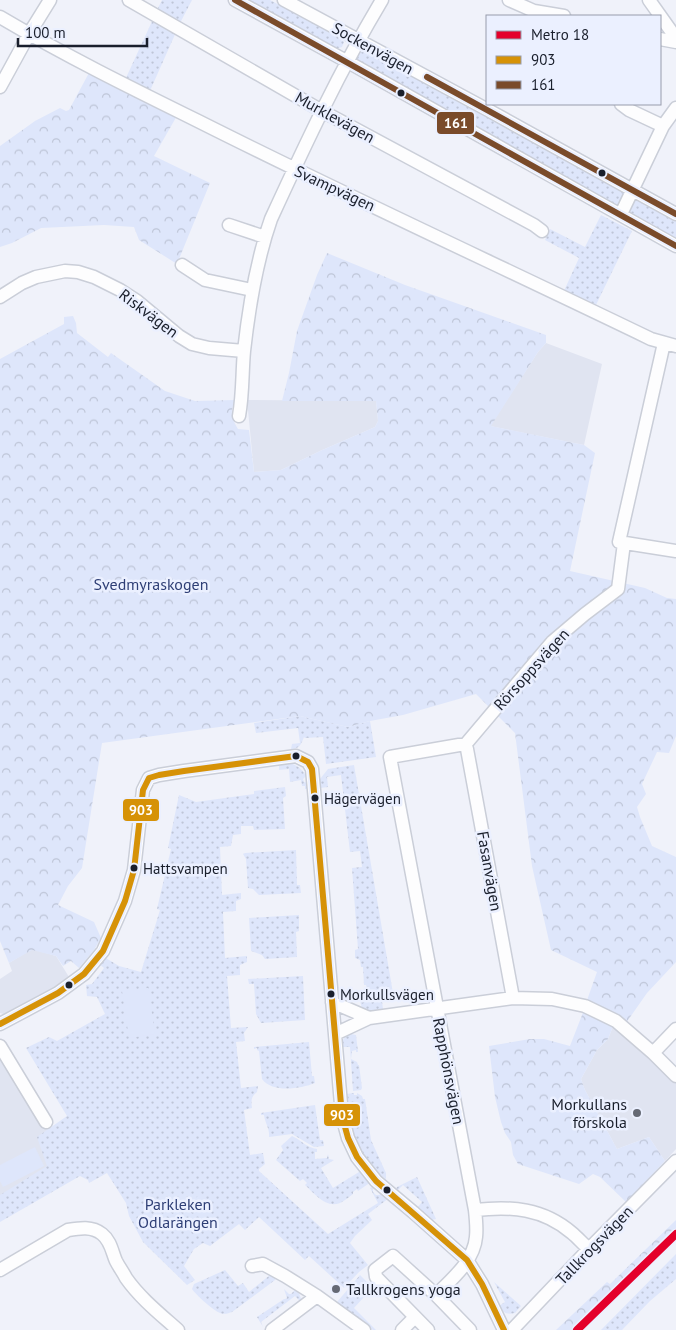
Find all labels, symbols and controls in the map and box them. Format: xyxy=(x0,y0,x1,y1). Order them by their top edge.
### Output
scale bar xyxy=(18,15,146,47)
legend xyxy=(486,15,661,105)
street label: Sockenvägen xyxy=(329,17,417,79)
text: 100 m xyxy=(25,23,66,42)
text: Metro 18 xyxy=(531,25,589,44)
text: 903 xyxy=(531,50,556,69)
text: 161 xyxy=(531,75,556,94)
street label: Murklevägen xyxy=(292,87,378,147)
unlabelled marker xyxy=(396,88,406,98)
line badge: 161 xyxy=(436,111,475,135)
text: 161 xyxy=(444,114,468,132)
street label: Svampvägen xyxy=(291,161,379,215)
unlabelled marker xyxy=(597,168,607,178)
street label: Riskvägen xyxy=(115,284,183,342)
park label: Svedmyraskogen xyxy=(94,574,208,594)
street label: Rörsoppsvägen xyxy=(489,624,573,714)
unlabelled marker xyxy=(291,751,301,761)
place label: Hägervägen xyxy=(324,789,401,808)
marker: Hägervägen xyxy=(310,793,320,803)
line badge: 903 xyxy=(122,798,160,822)
text: 903 xyxy=(129,801,153,819)
street label: Fasanvägen xyxy=(473,829,507,913)
place label: Hattsvampen xyxy=(143,859,228,878)
marker: Hattsvampen xyxy=(129,863,139,873)
unlabelled marker xyxy=(64,980,74,990)
place label: Morkullsvägen xyxy=(340,985,434,1004)
marker: Morkullsvägen xyxy=(326,989,336,999)
street label: Rapphönsvägen xyxy=(429,1016,469,1126)
place label: Morkullans förskola xyxy=(551,1094,627,1132)
line badge: 903 xyxy=(323,1103,361,1127)
text: 903 xyxy=(330,1106,354,1124)
marker: Morkullans förskola xyxy=(631,1107,643,1119)
unlabelled marker xyxy=(382,1185,392,1195)
park label: Parkleken Odlarängen xyxy=(138,1194,218,1232)
street label: Tallkrogsvägen xyxy=(551,1201,637,1289)
place label: Tallkrogens yoga xyxy=(346,1279,461,1299)
marker: Tallkrogens yoga xyxy=(330,1283,342,1295)

